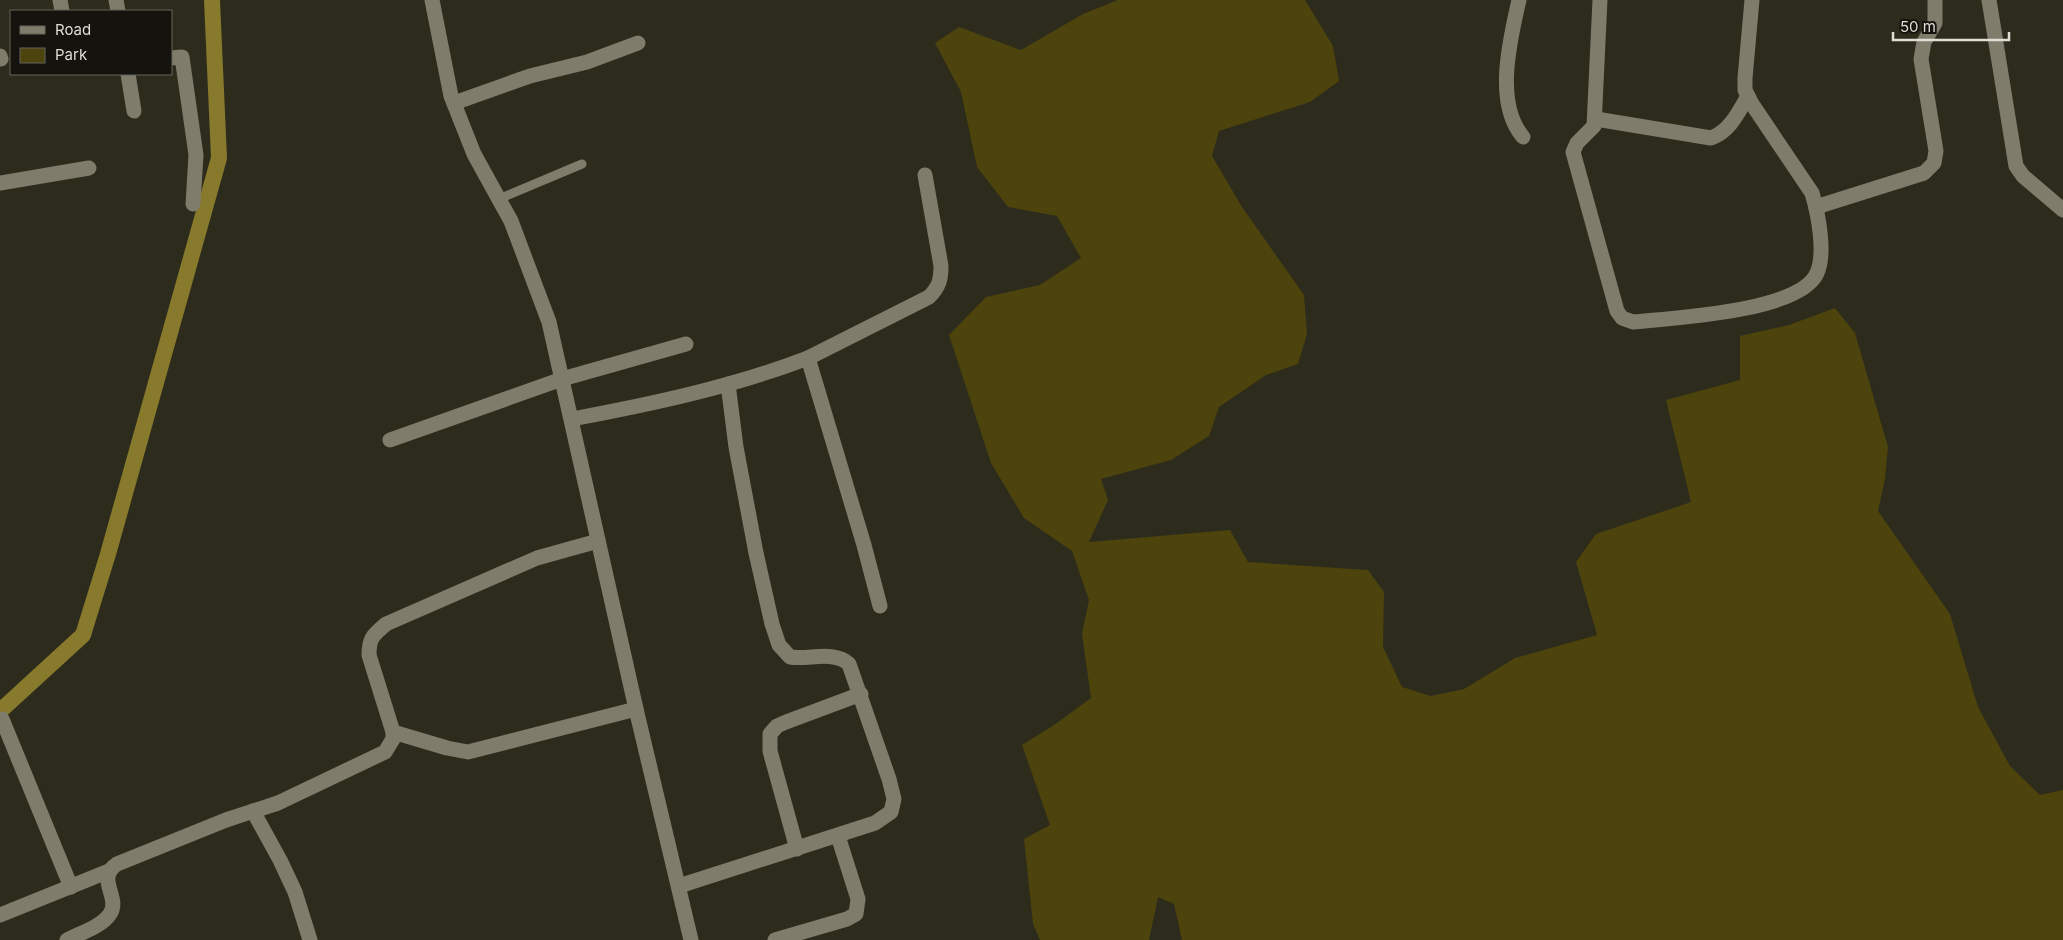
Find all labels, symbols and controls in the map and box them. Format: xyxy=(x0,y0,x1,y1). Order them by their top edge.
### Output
legend xyxy=(10,10,172,75)
scale bar xyxy=(1893,10,2009,42)
text: 50 m xyxy=(1900,17,1936,36)
text: Road xyxy=(55,20,91,39)
text: Park xyxy=(55,45,88,64)

